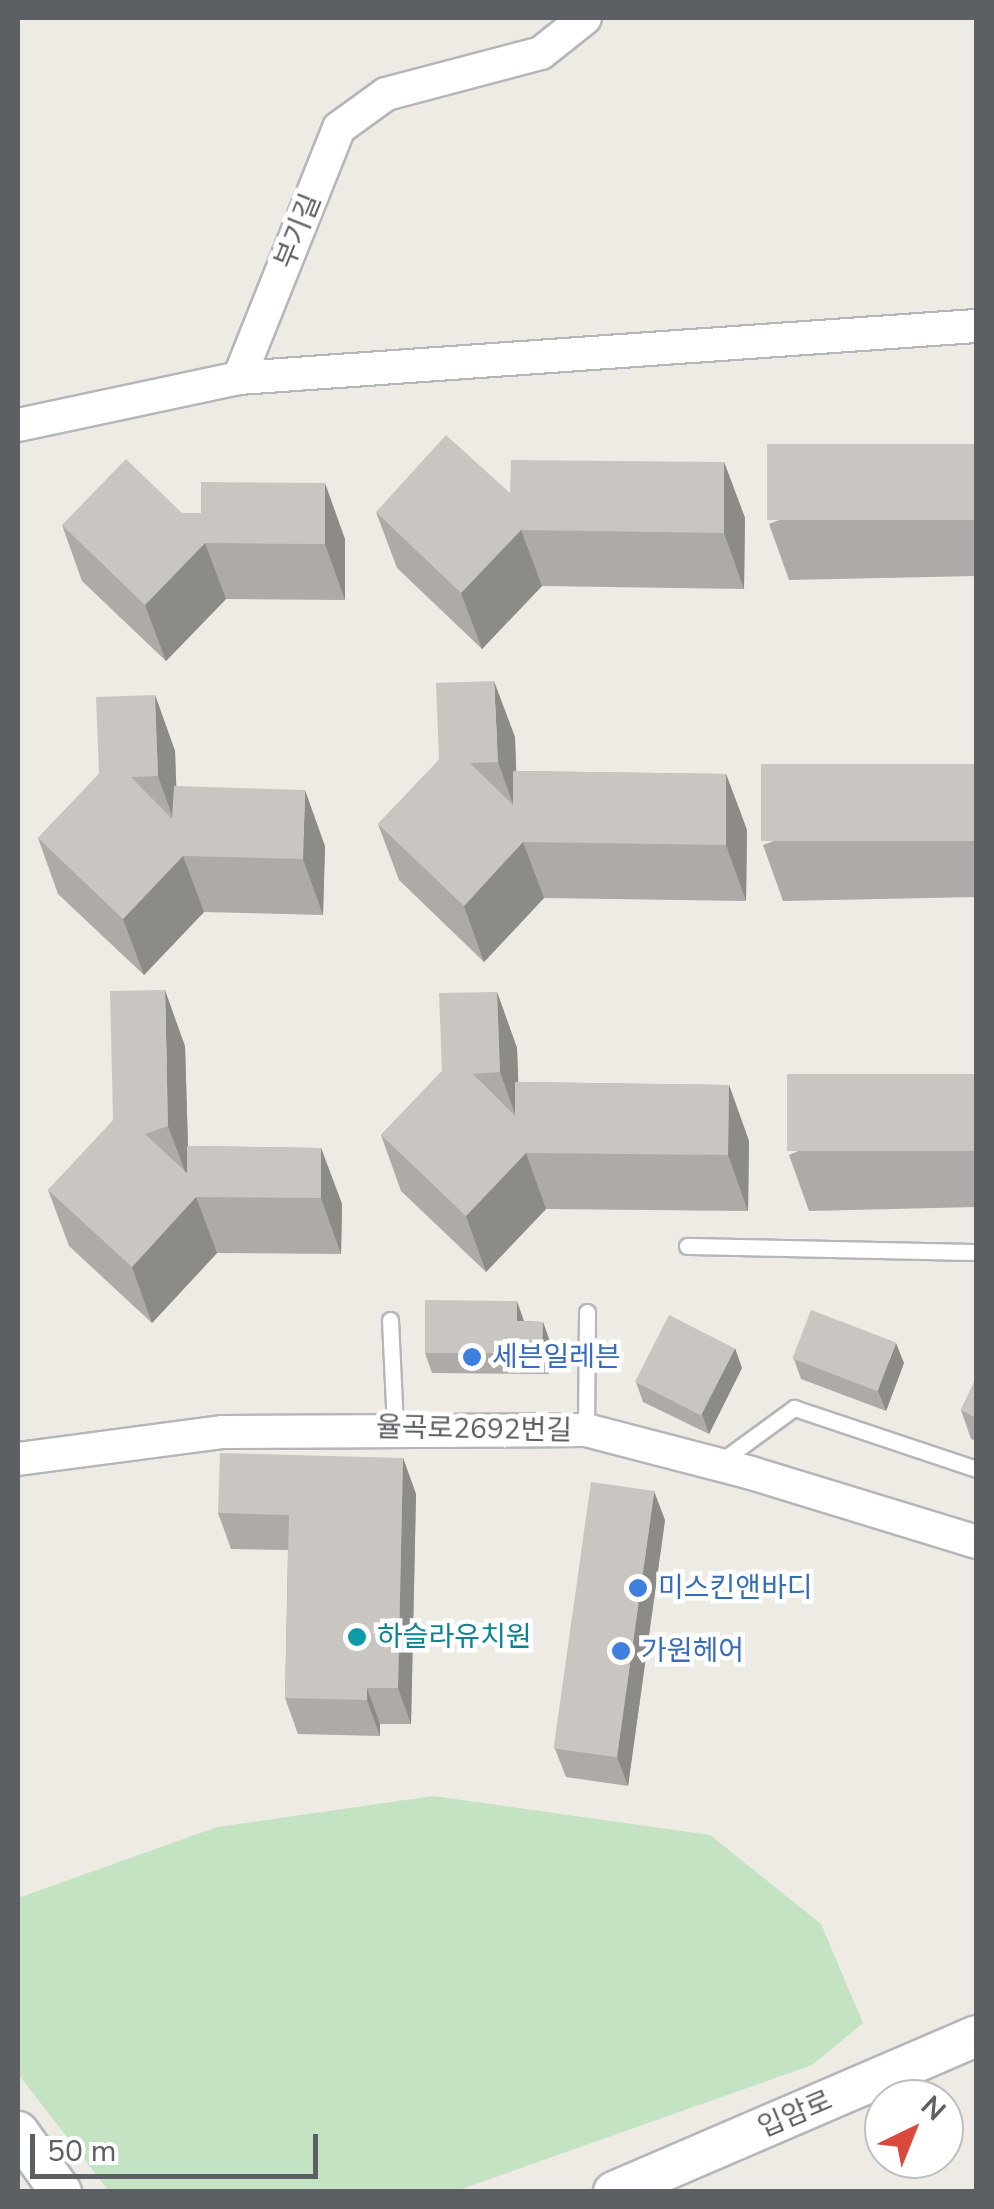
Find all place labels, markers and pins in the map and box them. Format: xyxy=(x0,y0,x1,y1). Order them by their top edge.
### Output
place label: 세븐일레븐 xyxy=(492,1340,621,1374)
marker: 세븐일레븐 xyxy=(461,1346,483,1368)
place label: 미스킨앤바디 xyxy=(658,1571,813,1605)
marker: 미스킨앤바디 xyxy=(627,1577,649,1599)
place label: 하슬라유치원 xyxy=(377,1620,532,1654)
marker: 하슬라유치원 xyxy=(346,1626,368,1648)
place label: 가원헤어 xyxy=(641,1634,744,1668)
marker: 가원헤어 xyxy=(610,1640,632,1662)

